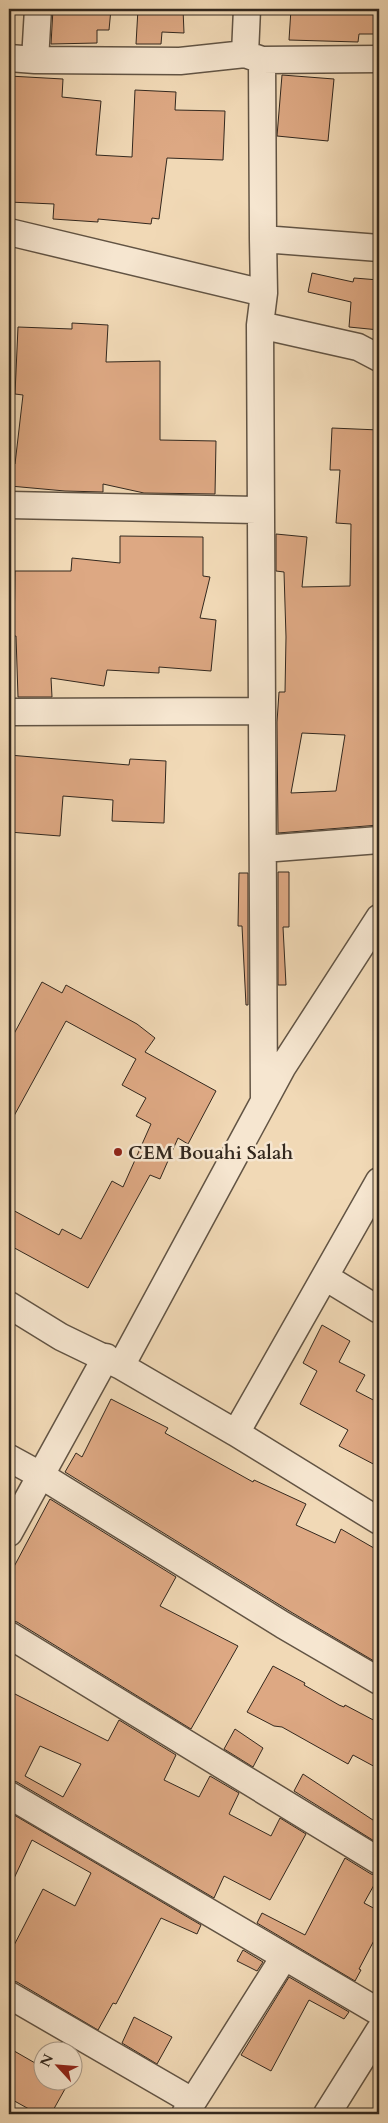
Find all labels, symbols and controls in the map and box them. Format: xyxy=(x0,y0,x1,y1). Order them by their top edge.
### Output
place label: CEM Bouahi Salah xyxy=(128,1140,293,1166)
marker: CEM Bouahi Salah xyxy=(112,1146,124,1158)
north arrow xyxy=(32,2040,82,2090)
text: N xyxy=(36,2051,58,2070)

